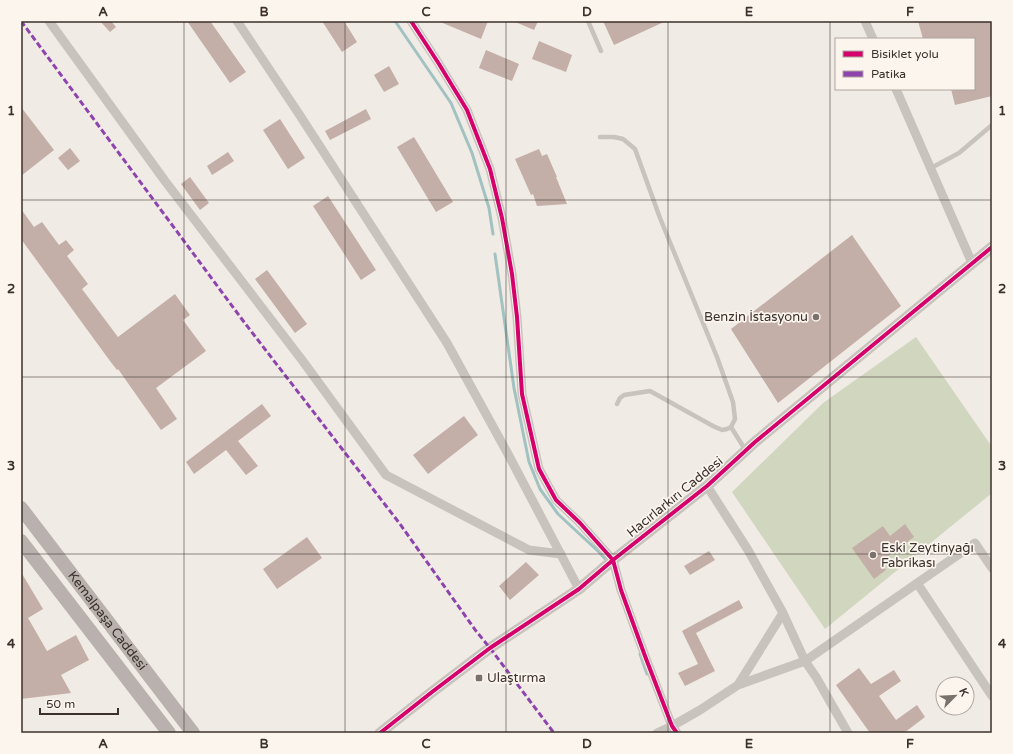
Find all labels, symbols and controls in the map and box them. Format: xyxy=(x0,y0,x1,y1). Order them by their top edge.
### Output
text: A xyxy=(98,4,108,20)
text: B xyxy=(259,4,269,20)
text: C xyxy=(421,4,431,20)
text: D xyxy=(582,4,592,20)
text: E xyxy=(745,4,753,20)
text: F xyxy=(906,4,914,20)
legend xyxy=(835,38,975,90)
text: Bisiklet yolu xyxy=(871,47,939,61)
text: Patika xyxy=(871,67,906,81)
text: 1 xyxy=(7,103,15,119)
text: 1 xyxy=(998,103,1006,119)
text: 2 xyxy=(7,281,15,297)
text: 2 xyxy=(998,281,1006,297)
place label: Benzin İstasyonu xyxy=(704,309,808,325)
marker: Benzin İstasyonu xyxy=(811,312,821,322)
street label: Hacırlarkırı Caddesi xyxy=(624,453,726,541)
text: 3 xyxy=(7,458,15,474)
text: 3 xyxy=(998,458,1006,474)
place label: Eski Zeytinyağı Fabrikası xyxy=(881,540,974,571)
marker: Eski Zeytinyağı Fabrikası xyxy=(868,550,878,560)
street label: Kemalpaşa Caddesi xyxy=(64,568,150,674)
text: 4 xyxy=(7,636,16,652)
text: 4 xyxy=(998,636,1007,652)
place label: Ulaştırma xyxy=(487,670,546,686)
marker: Ulaştırma xyxy=(474,673,484,683)
north arrow xyxy=(935,676,975,716)
text: K xyxy=(956,686,971,699)
scale bar xyxy=(40,690,118,716)
text: 50 m xyxy=(46,697,75,711)
text: A xyxy=(98,736,108,752)
text: B xyxy=(259,736,269,752)
text: C xyxy=(421,736,431,752)
text: D xyxy=(582,736,592,752)
text: E xyxy=(745,736,753,752)
text: F xyxy=(906,736,914,752)

